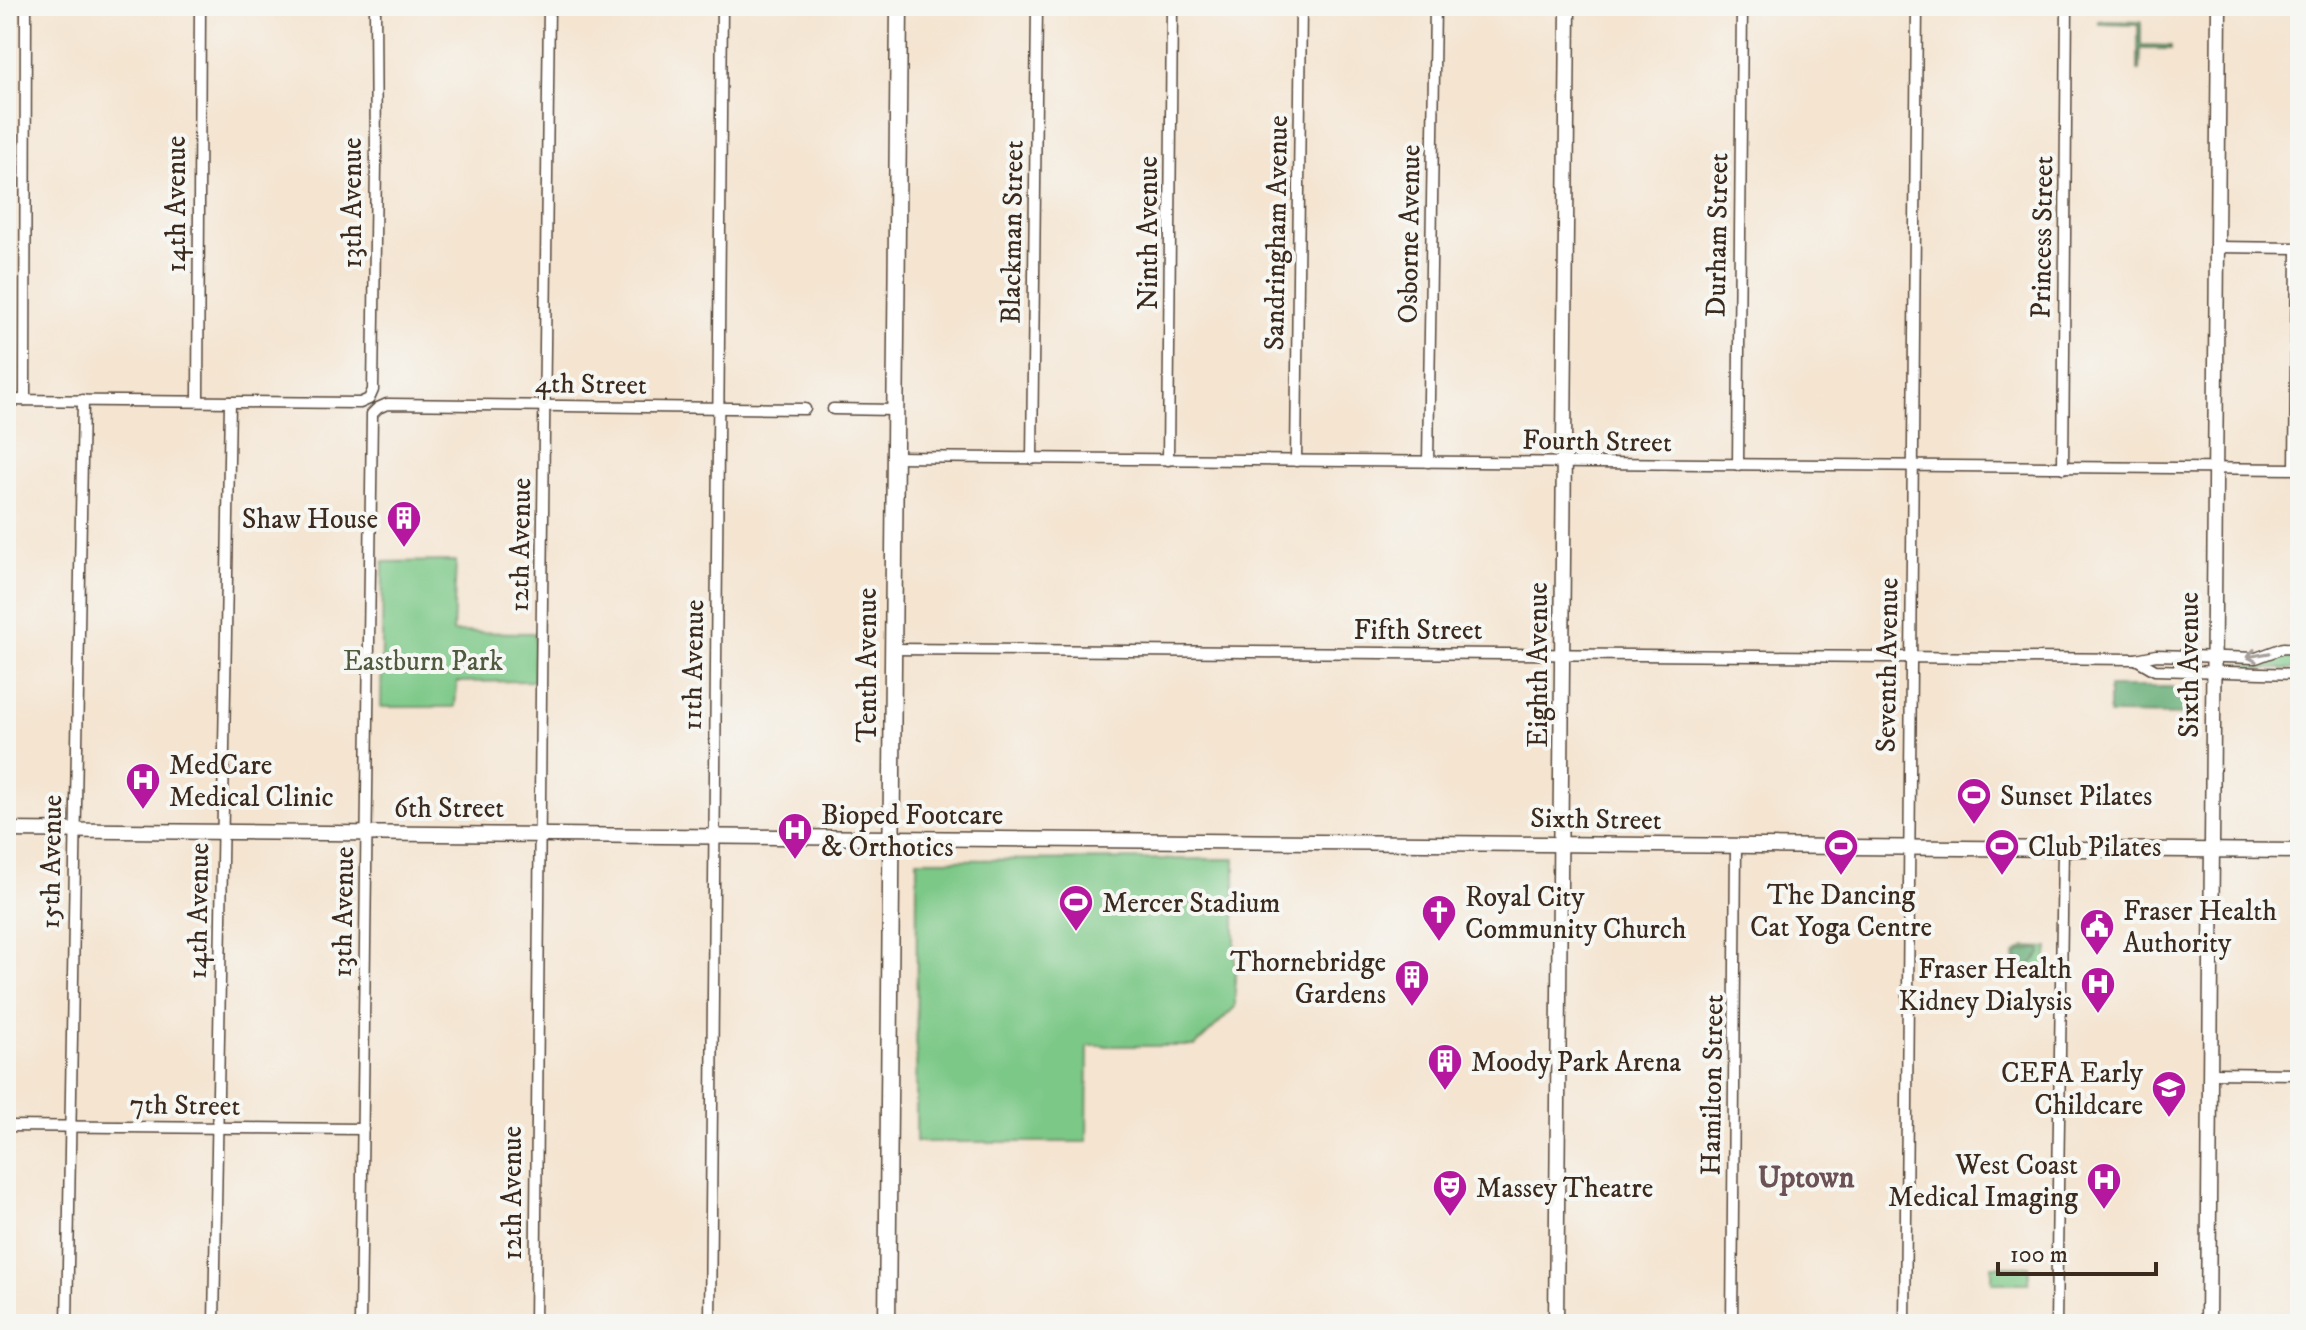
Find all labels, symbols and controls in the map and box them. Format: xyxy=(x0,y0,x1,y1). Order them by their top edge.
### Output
street label: Sandringham Avenue xyxy=(1257,115,1296,351)
street label: 14th Avenue xyxy=(159,136,194,272)
street label: 13th Avenue xyxy=(335,137,370,269)
street label: Blackman Street xyxy=(993,140,1032,324)
street label: Osborne Avenue xyxy=(1390,144,1429,324)
street label: Durham Street xyxy=(1699,152,1736,318)
street label: Princess Street xyxy=(2024,155,2061,319)
street label: Ninth Avenue xyxy=(1131,156,1166,310)
street label: 4th Street xyxy=(535,366,647,403)
street label: Fourth Street xyxy=(1522,423,1672,460)
street label: 12th Avenue xyxy=(502,478,539,613)
building icon: Shaw House xyxy=(385,499,423,549)
place label: Shaw House xyxy=(242,502,378,537)
street label: Seventh Avenue xyxy=(1868,577,1907,753)
street label: Eighth Avenue xyxy=(1521,582,1556,748)
street label: Tenth Avenue xyxy=(850,588,885,742)
street label: Sixth Avenue xyxy=(2172,592,2207,738)
street label: 11th Avenue xyxy=(675,599,712,731)
street label: Fifth Street xyxy=(1353,613,1483,648)
park label: Eastburn Park xyxy=(343,644,503,679)
one-way arrow xyxy=(2245,649,2271,664)
place label: MedCare Medical Clinic xyxy=(169,748,334,815)
hospital icon: MedCare Medical Clinic xyxy=(124,761,162,811)
sports icon: Sunset Pilates xyxy=(1955,776,1993,826)
place label: Sunset Pilates xyxy=(2000,779,2152,814)
street label: 6th Street xyxy=(394,791,504,826)
street label: 15th Avenue xyxy=(33,795,70,930)
place label: Bioped Footcare & Orthotics xyxy=(821,798,1003,865)
street label: Sixth Street xyxy=(1530,801,1662,838)
hospital icon: Bioped Footcare & Orthotics xyxy=(776,811,814,861)
sports icon: The Dancing Cat Yoga Centre xyxy=(1822,827,1860,877)
sports icon: Club Pilates xyxy=(1983,827,2021,877)
place label: Club Pilates xyxy=(2028,830,2161,865)
street label: 14th Avenue xyxy=(180,842,217,980)
street label: 13th Avenue xyxy=(325,846,362,978)
place label: The Dancing Cat Yoga Centre xyxy=(1750,878,1932,945)
place label: Royal City Community Church xyxy=(1465,880,1687,947)
sports icon: Mercer Stadium xyxy=(1057,883,1095,933)
place label: Mercer Stadium xyxy=(1102,886,1280,921)
church icon: Royal City Community Church xyxy=(1420,893,1458,943)
place label: Fraser Health Authority xyxy=(2123,894,2277,961)
public building icon: Fraser Health Authority xyxy=(2078,907,2116,957)
place label: Thornebridge Gardens xyxy=(1230,945,1386,1012)
place label: Fraser Health Kidney Dialysis xyxy=(1898,952,2072,1019)
building icon: Thornebridge Gardens xyxy=(1393,958,1431,1008)
hospital icon: Fraser Health Kidney Dialysis xyxy=(2079,965,2117,1015)
street label: Hamilton Street xyxy=(1693,994,1732,1176)
building icon: Moody Park Arena xyxy=(1426,1042,1464,1092)
place label: Moody Park Arena xyxy=(1471,1045,1681,1080)
place label: CEFA Early Childcare xyxy=(2001,1056,2144,1123)
school or university icon: CEFA Early Childcare xyxy=(2150,1069,2188,1119)
street label: 7th Street xyxy=(129,1087,241,1124)
street label: 12th Avenue xyxy=(495,1126,530,1260)
place label: West Coast Medical Imaging xyxy=(1888,1148,2078,1215)
district label: Uptown xyxy=(1758,1160,1855,1197)
hospital icon: West Coast Medical Imaging xyxy=(2085,1161,2123,1211)
theatre icon: Massey Theatre xyxy=(1431,1168,1469,1218)
place label: Massey Theatre xyxy=(1476,1171,1653,1206)
scale bar xyxy=(1998,1226,2156,1276)
text: 100 m xyxy=(2010,1240,2068,1270)

